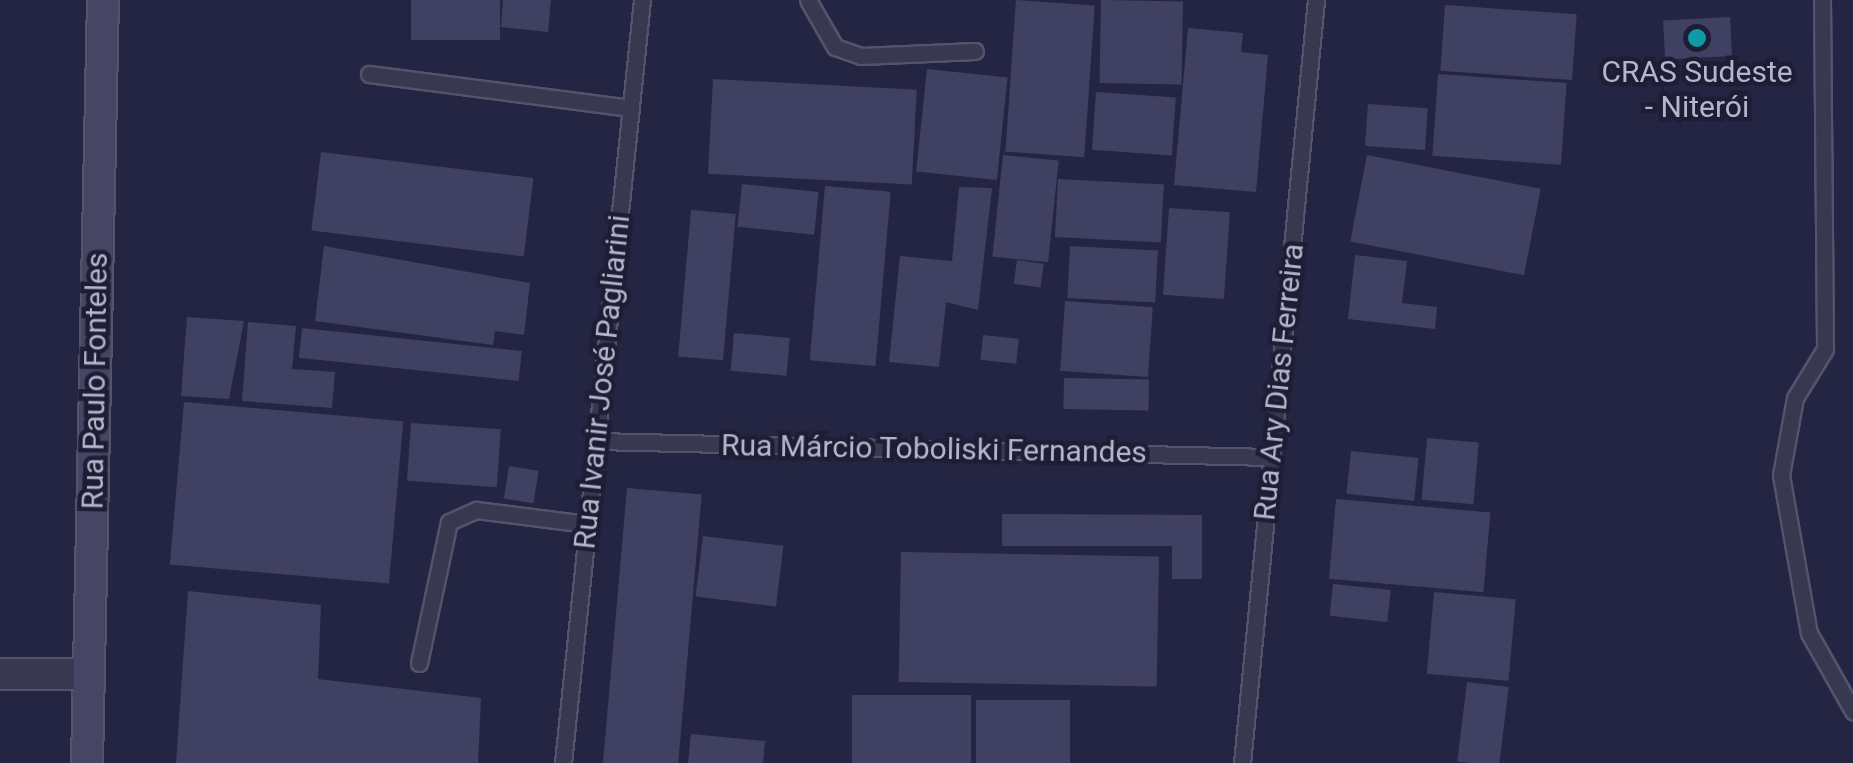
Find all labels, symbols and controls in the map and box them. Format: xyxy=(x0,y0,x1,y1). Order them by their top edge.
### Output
marker: CRAS Sudeste - Niterói xyxy=(1686,27,1708,49)
place label: CRAS Sudeste - Niterói xyxy=(1601,54,1793,124)
street label: Rua Ivanir José Pagliarini xyxy=(567,213,637,551)
street label: Rua Ary Dias Ferreira xyxy=(1247,242,1311,522)
street label: Rua Paulo Fonteles xyxy=(75,252,115,510)
street label: Rua Márcio Toboliski Fernandes xyxy=(721,427,1147,471)

